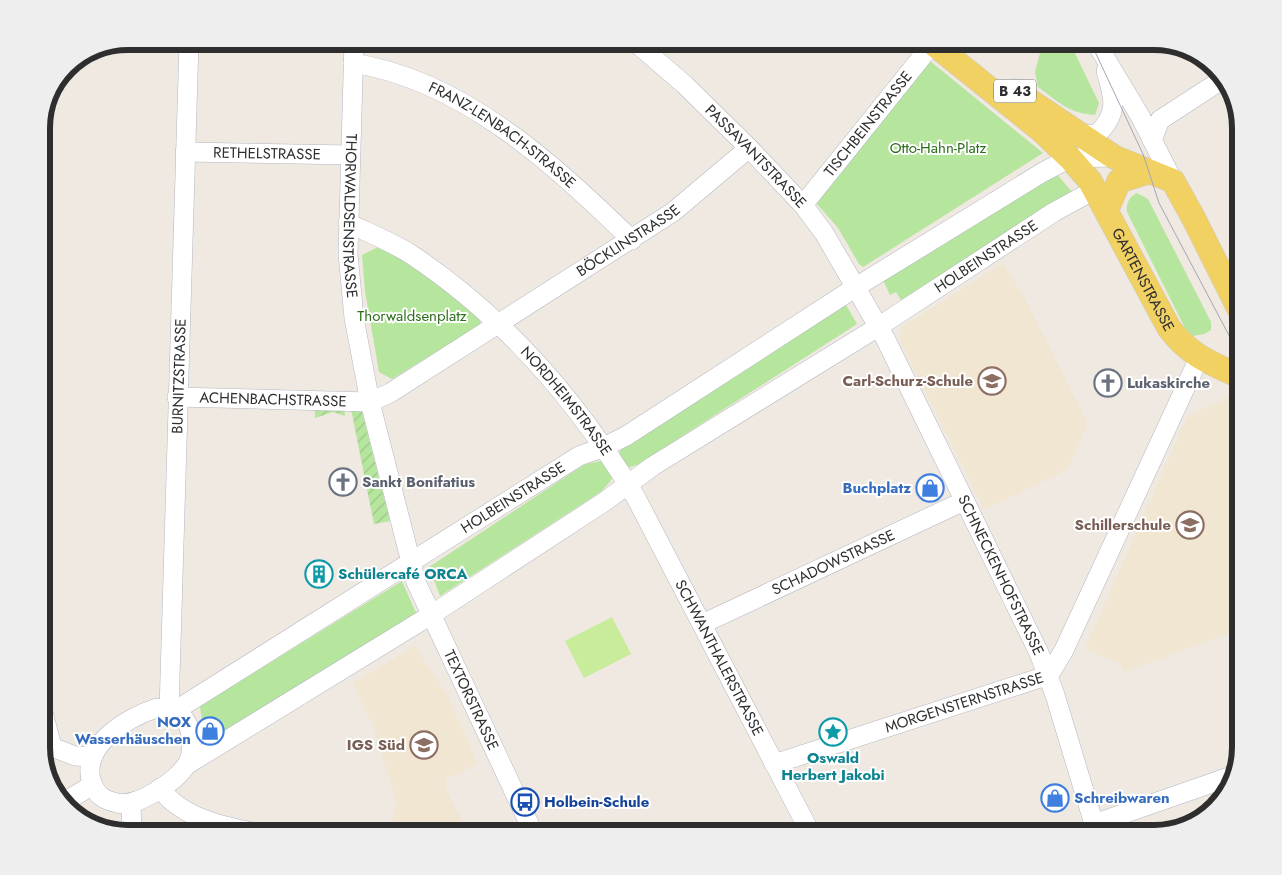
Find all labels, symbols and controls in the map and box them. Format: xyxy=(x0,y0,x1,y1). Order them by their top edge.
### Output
street label: TISCHBEINSTRASSE xyxy=(819,66,917,182)
street label: FRANZ-LENBACH-STRASSE xyxy=(425,76,581,194)
road number: B 43 xyxy=(994,80,1036,102)
street label: PASSAVANTSTRASSE xyxy=(700,100,812,213)
street label: THORWALDSENSTRASSE xyxy=(337,133,363,299)
park label: Otto-Hahn-Platz xyxy=(890,137,986,159)
street label: RETHELSTRASSE xyxy=(213,142,321,165)
street label: BÖCKLINSTRASSE xyxy=(572,199,685,282)
street label: HOLBEINSTRASSE xyxy=(930,214,1042,298)
street label: GARTENSTRASSE xyxy=(1106,224,1180,335)
park label: Thorwaldsenplatz xyxy=(357,305,467,327)
street label: BURNITZSTRASSE xyxy=(166,318,192,434)
street label: NORDHEIMSTRASSE xyxy=(515,341,617,460)
school or university icon: Carl-Schurz-Schule xyxy=(977,366,1007,396)
church icon: Lukaskirche xyxy=(1093,368,1123,398)
place label: Carl-Schurz-Schule xyxy=(843,370,973,392)
place label: Lukaskirche xyxy=(1127,372,1211,394)
street label: ACHENBACHSTRASSE xyxy=(199,387,347,412)
street label: HOLBEINSTRASSE xyxy=(457,456,569,539)
church icon: Sankt Bonifatius xyxy=(328,467,358,497)
place label: Sankt Bonifatius xyxy=(362,471,475,493)
shop icon: Buchplatz xyxy=(915,473,945,503)
place label: Buchplatz xyxy=(842,477,911,499)
street label: SCHNECKENHOFSTRASSE xyxy=(952,491,1049,659)
school or university icon: Schillerschule xyxy=(1175,510,1205,540)
place label: Schillerschule xyxy=(1075,514,1171,536)
street label: SCHADOWSTRASSE xyxy=(768,524,899,601)
building icon: Schülercafé ORCA xyxy=(304,559,334,589)
place label: Schülercafé ORCA xyxy=(338,563,469,585)
street label: SCHWANTHALERSTRASSE xyxy=(669,576,769,740)
street label: TEXTORSTRASSE xyxy=(438,646,504,754)
street label: MORGENSTERNSTRASSE xyxy=(882,666,1047,738)
place label: NOX Wasserhäuschen xyxy=(75,711,192,750)
shop icon: NOX Wasserhäuschen xyxy=(195,716,225,746)
place icon: Oswald Herbert Jakobi xyxy=(818,717,848,747)
school or university icon: IGS Süd xyxy=(409,730,439,760)
place label: IGS Süd xyxy=(347,734,405,756)
place label: Oswald Herbert Jakobi xyxy=(781,747,885,786)
shop icon: Schreibwaren xyxy=(1040,783,1070,813)
bus stop icon: Holbein-Schule xyxy=(510,787,540,817)
place label: Schreibwaren xyxy=(1074,787,1170,809)
place label: Holbein-Schule xyxy=(544,791,650,813)

